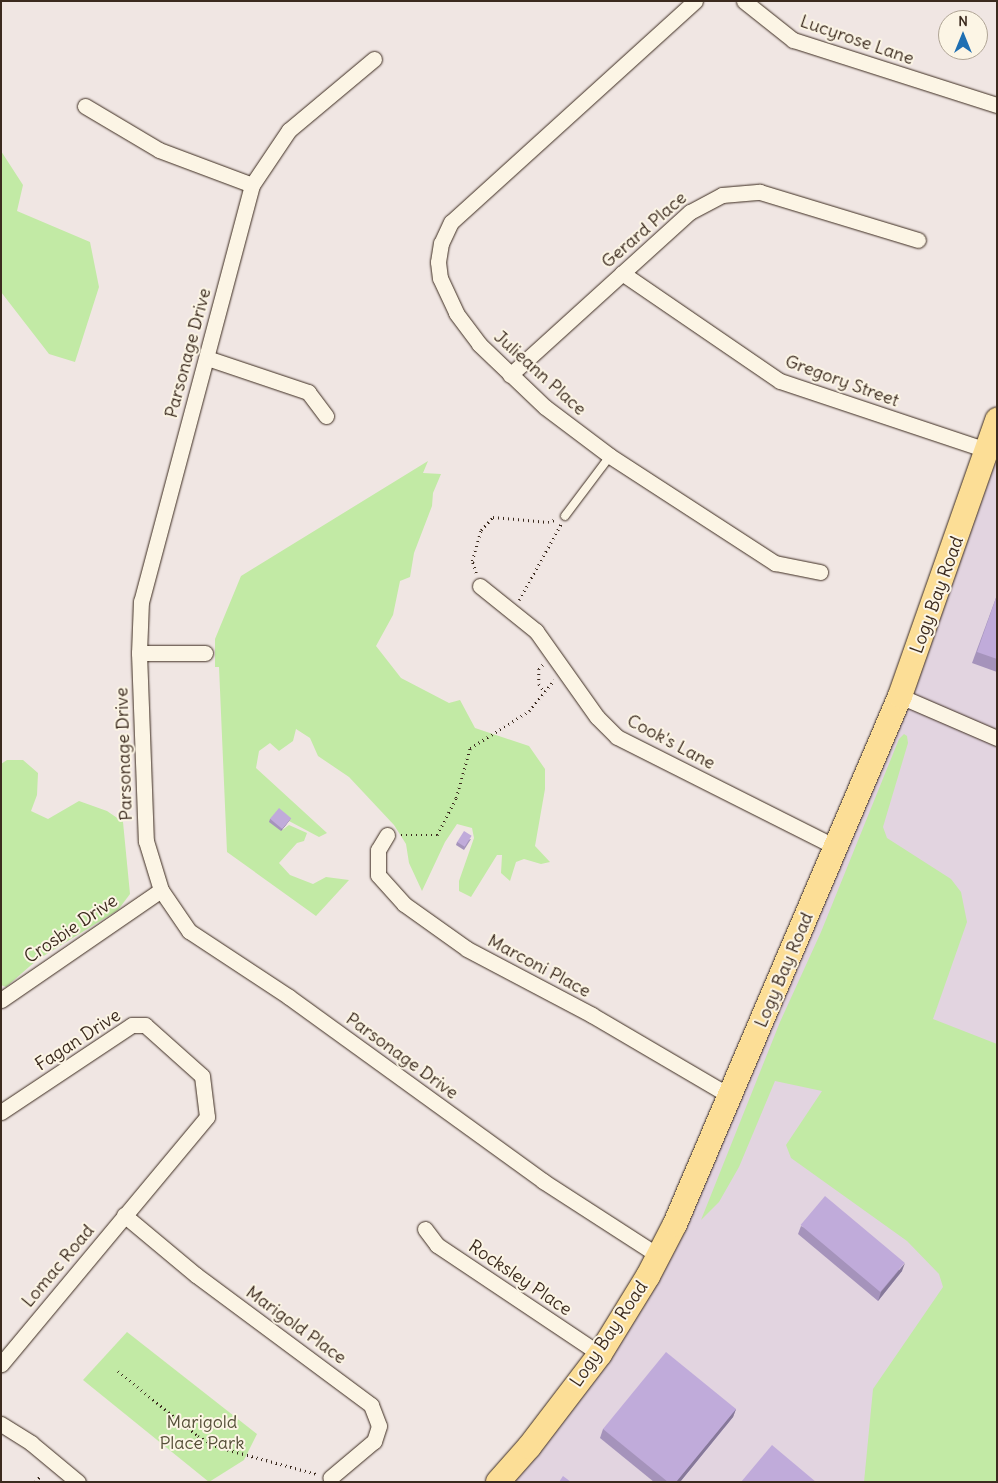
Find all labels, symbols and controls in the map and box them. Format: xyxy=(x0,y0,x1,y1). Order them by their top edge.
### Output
street label: Lucyrose Lane xyxy=(797,10,917,70)
north arrow xyxy=(938,10,988,60)
text: N xyxy=(958,12,968,30)
street label: Gerard Place xyxy=(597,187,691,273)
street label: Parsonage Drive xyxy=(160,286,216,420)
street label: Julieann Place xyxy=(490,326,590,420)
street label: Gregory Street xyxy=(782,350,902,412)
street label: Logy Bay Road xyxy=(906,534,968,656)
street label: Parsonage Drive xyxy=(111,687,137,821)
street label: Cook's Lane xyxy=(623,710,719,774)
street label: Crosbie Drive xyxy=(20,890,122,968)
street label: Logy Bay Road xyxy=(750,909,818,1031)
street label: Marconi Place xyxy=(484,930,594,1002)
street label: Fagan Drive xyxy=(31,1004,125,1076)
street label: Parsonage Drive xyxy=(342,1008,462,1104)
street label: Lomac Road xyxy=(17,1220,99,1312)
street label: Rocksley Place xyxy=(464,1236,576,1320)
street label: Logy Bay Road xyxy=(566,1277,652,1391)
street label: Marigold Place xyxy=(242,1281,350,1369)
park label: Marigold Place Park xyxy=(159,1412,245,1455)

